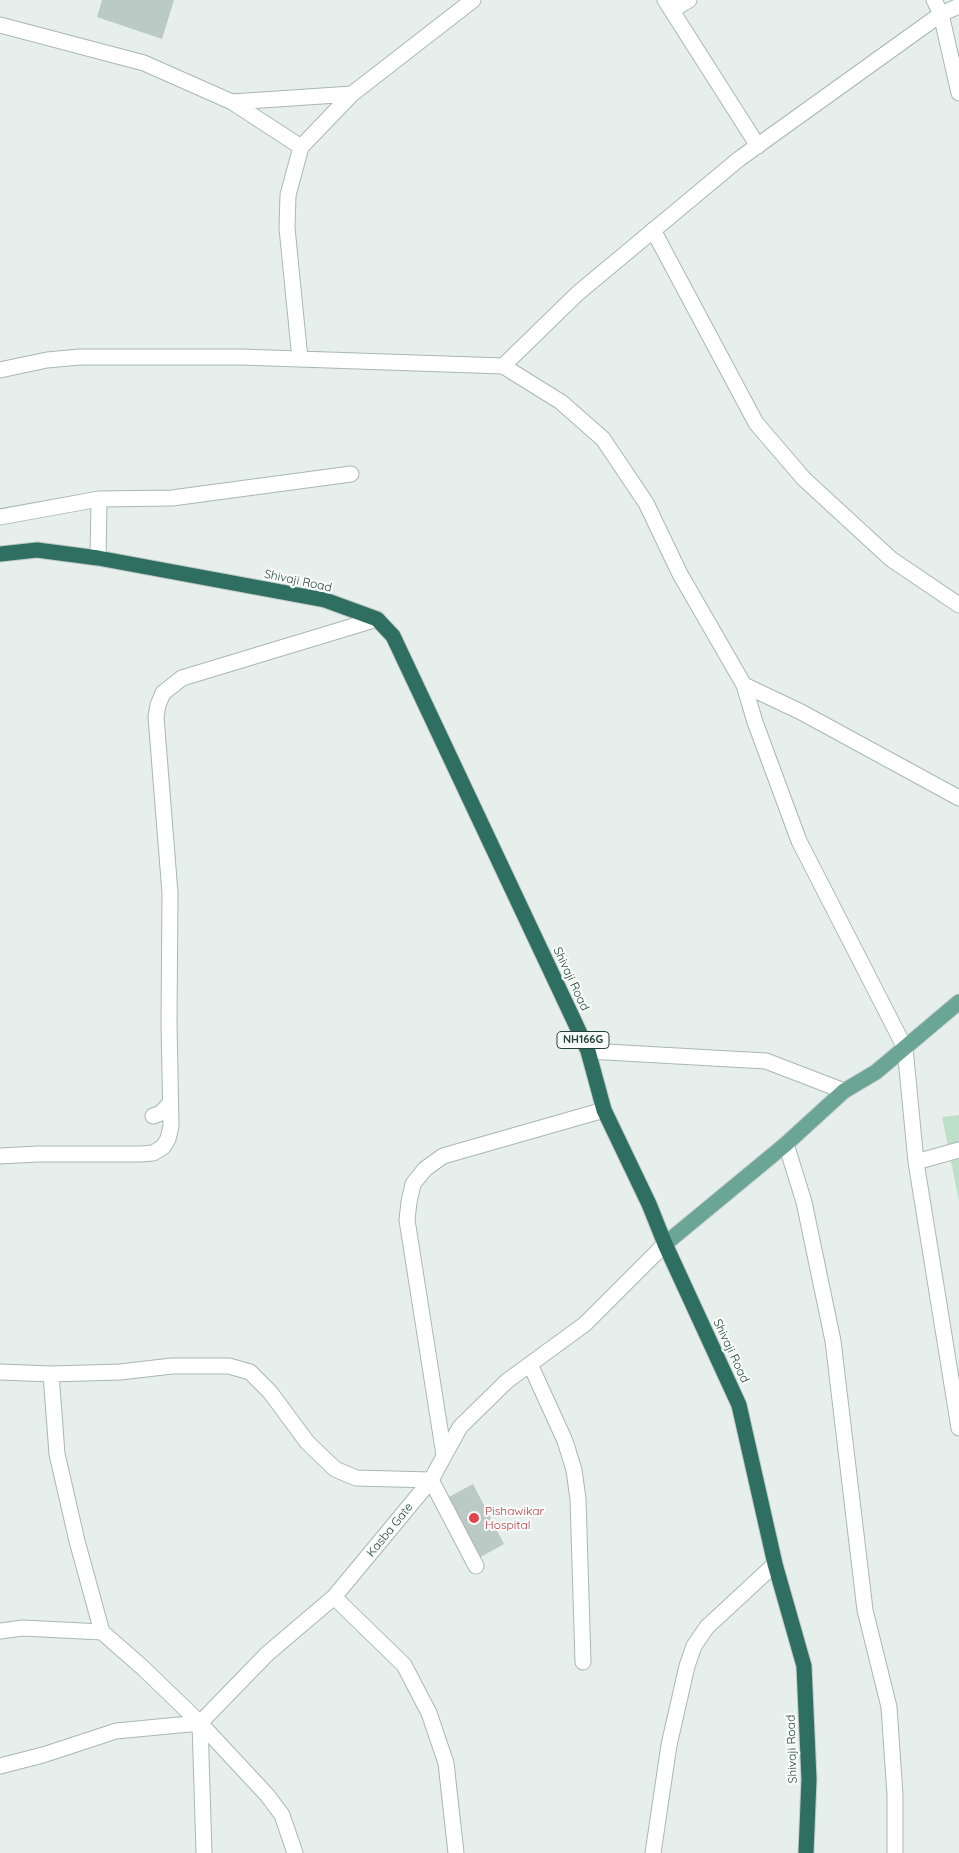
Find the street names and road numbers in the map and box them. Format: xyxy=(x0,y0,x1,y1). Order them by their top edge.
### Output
street label: Shivaji Road xyxy=(263,567,333,595)
street label: Shivaji Road xyxy=(550,945,592,1013)
road number: NH166G xyxy=(557,1032,609,1048)
street label: Shivaji Road xyxy=(710,1317,752,1385)
street label: Kasba Gate xyxy=(364,1500,416,1560)
street label: Shivaji Road xyxy=(784,1714,800,1784)

